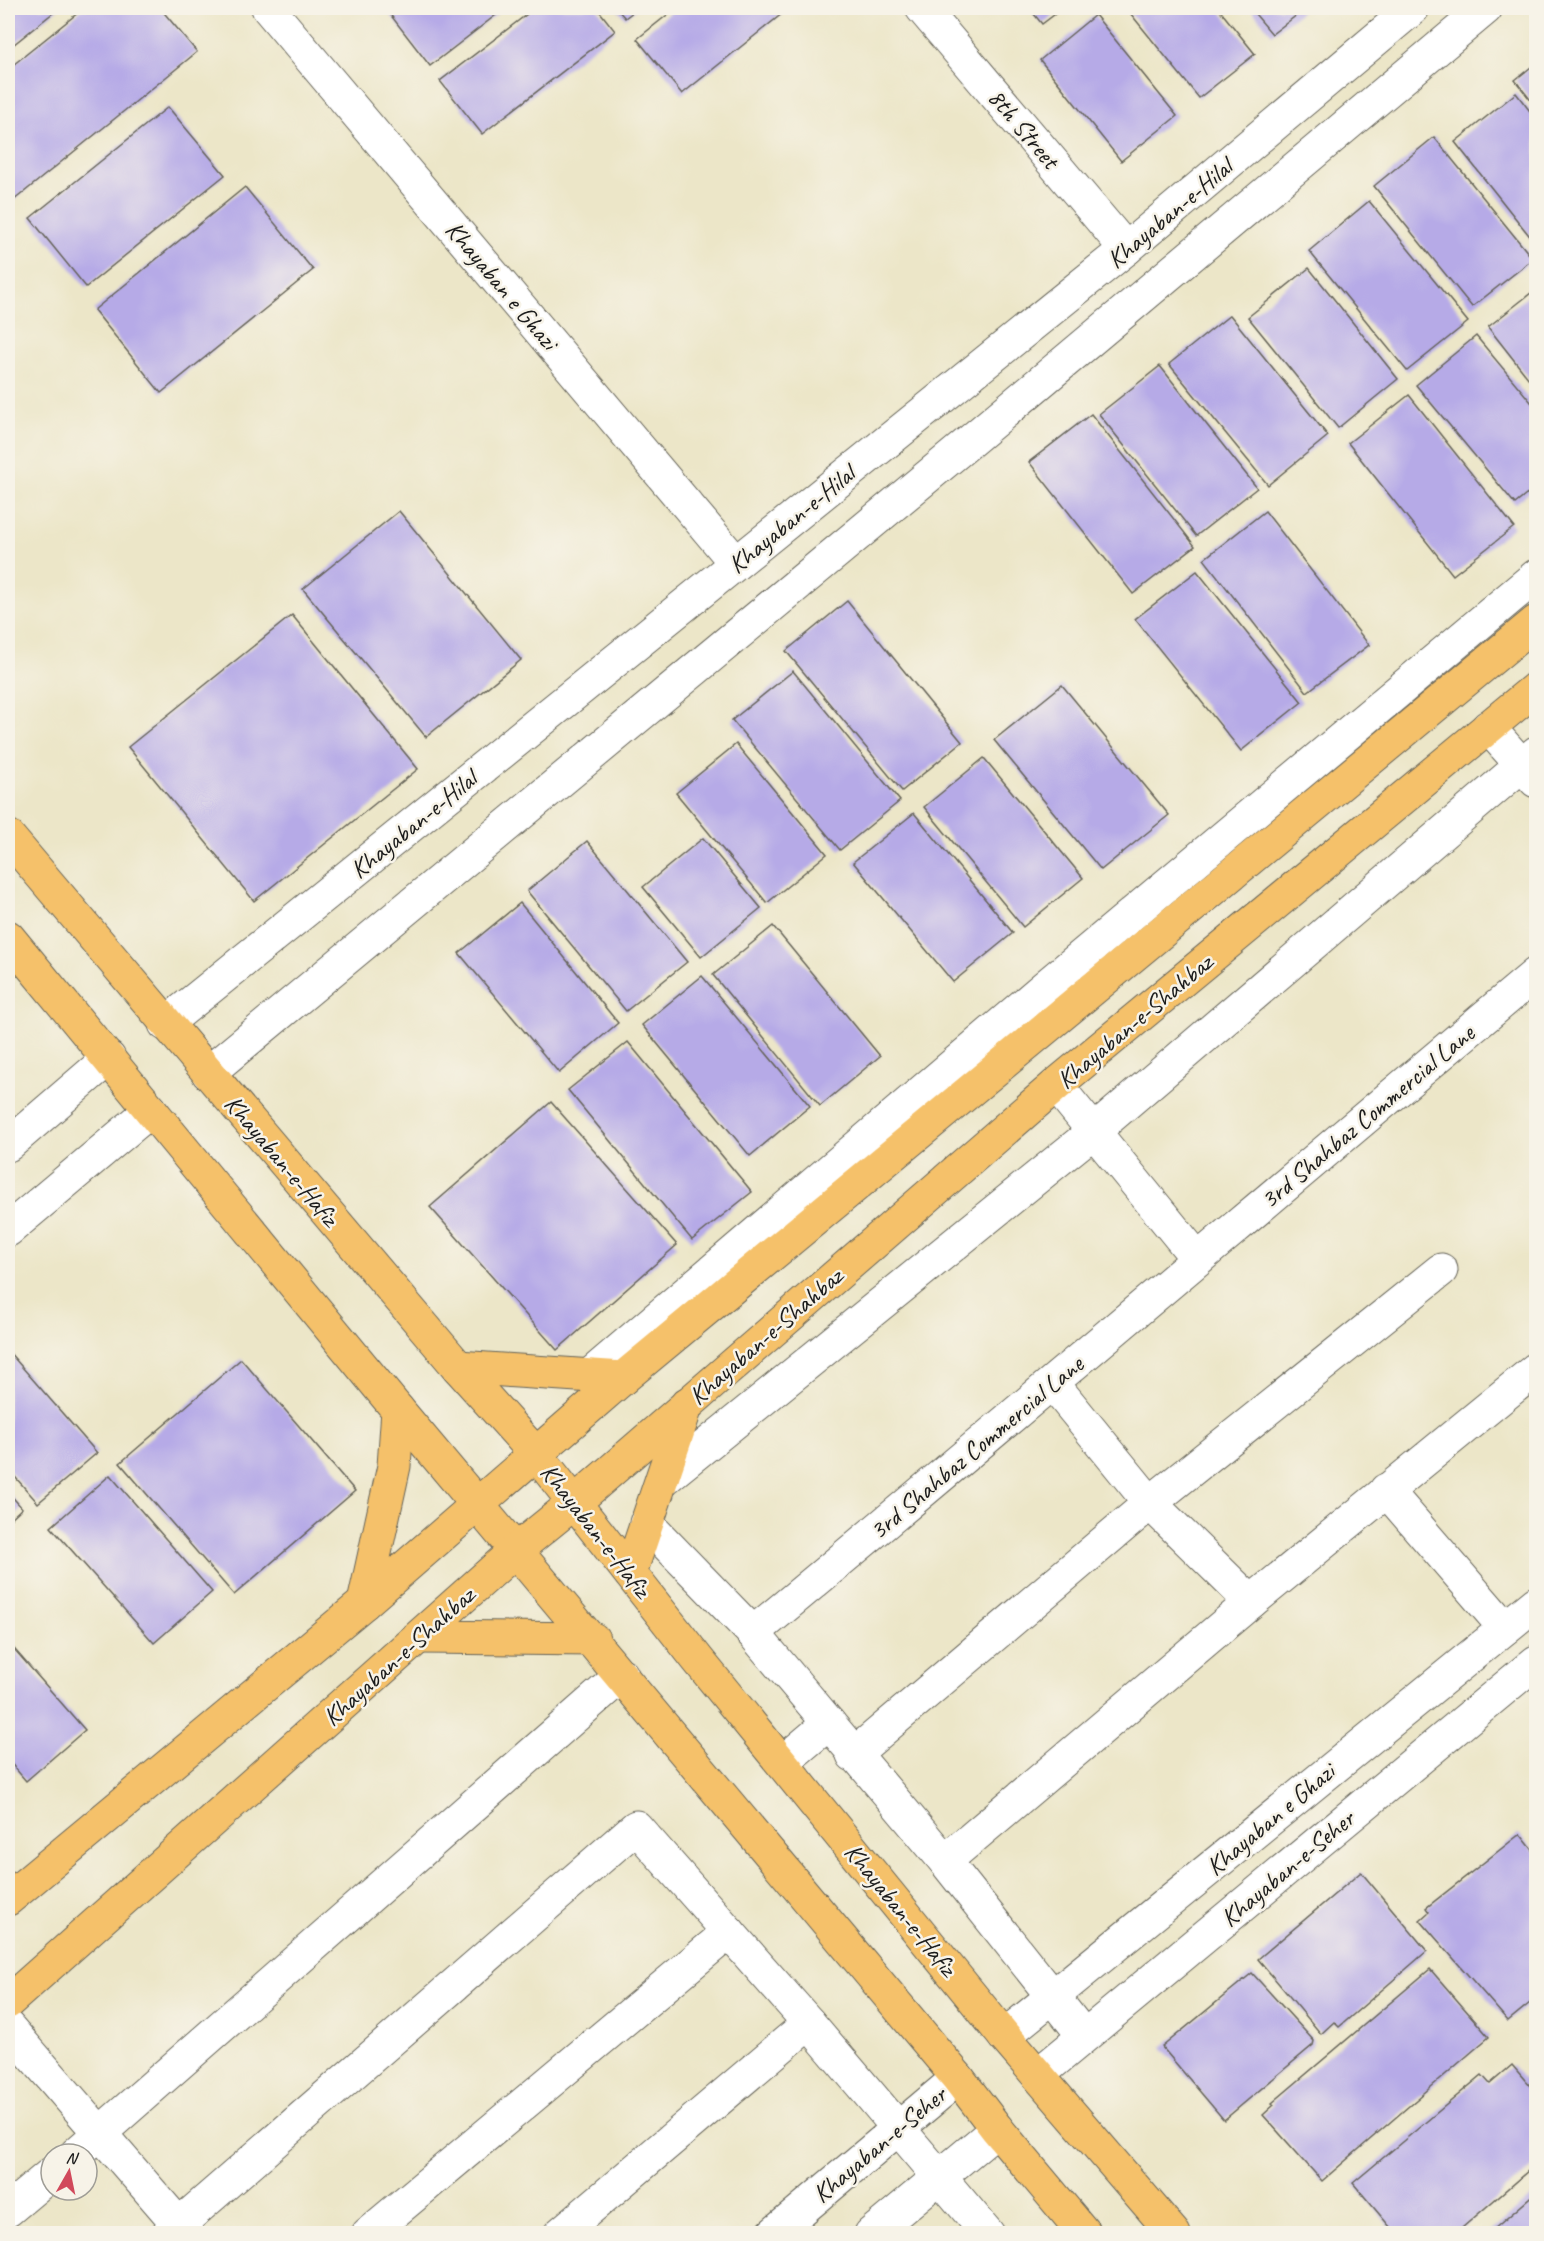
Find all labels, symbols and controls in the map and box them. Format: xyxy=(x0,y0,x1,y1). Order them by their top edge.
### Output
street label: 8th Street xyxy=(981,82,1068,177)
street label: Khayaban-e-Hilal xyxy=(1100,148,1242,276)
street label: Khayaban e Ghazi xyxy=(438,214,567,359)
street label: Khayaban-e-Hilal xyxy=(721,455,865,581)
street label: Khayaban-e-Hilal xyxy=(343,760,487,886)
street label: Khayaban-e-Shahbaz xyxy=(1050,945,1221,1096)
street label: 3rd Shahbaz Commercial Lane xyxy=(1254,1016,1482,1216)
street label: Khayaban-e-Hafiz xyxy=(217,1088,348,1235)
street label: Khayaban-e-Shahbaz xyxy=(682,1259,851,1412)
street label: 3rd Shahbaz Commercial Lane xyxy=(863,1347,1091,1547)
street label: Khayaban-e-Hafiz xyxy=(533,1457,660,1606)
street label: Khayaban-e-Shahbaz xyxy=(315,1578,483,1733)
street label: Khayaban e Ghazi xyxy=(1199,1754,1344,1883)
street label: Khayaban-e-Seher xyxy=(1213,1802,1363,1934)
street label: Khayaban-e-Hafiz xyxy=(837,1836,966,1984)
street label: Khayaban-e-Seher xyxy=(805,2078,955,2210)
north arrow xyxy=(39,2142,99,2202)
text: N xyxy=(65,2148,81,2169)

